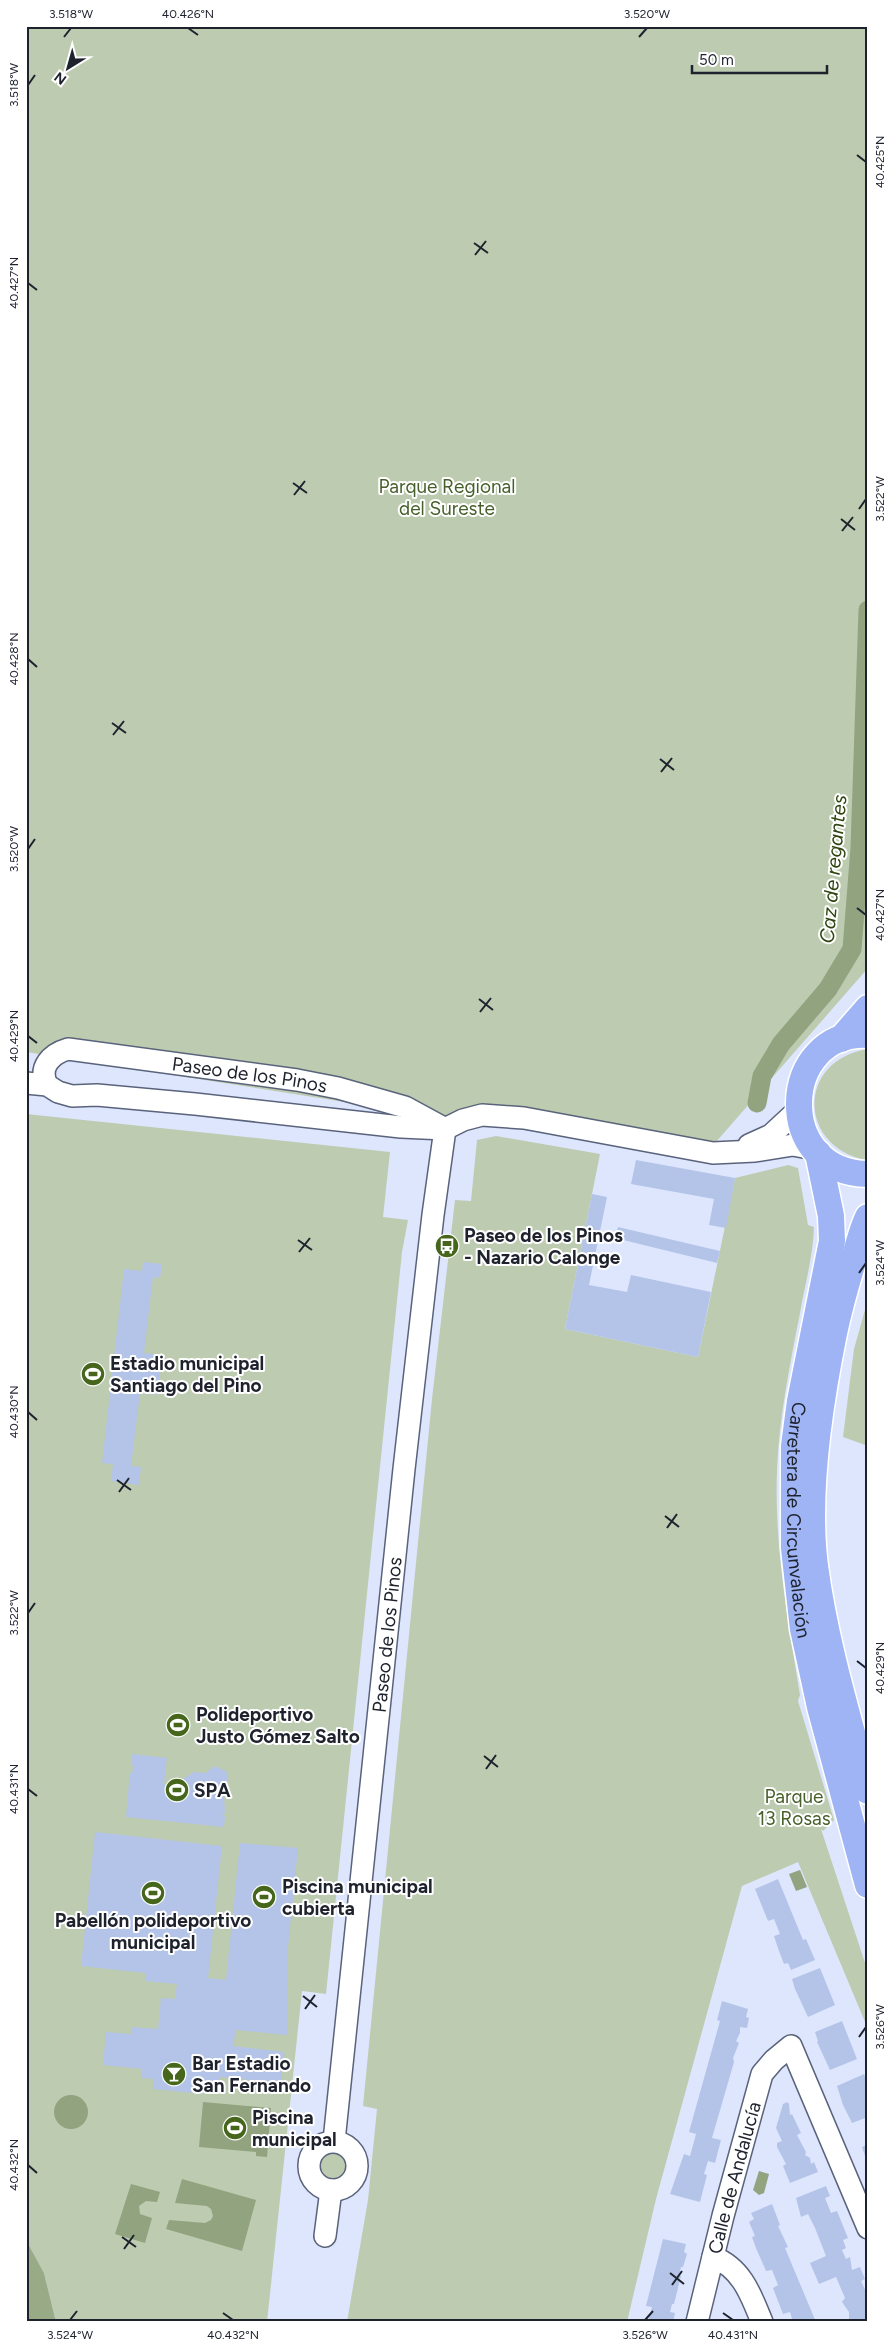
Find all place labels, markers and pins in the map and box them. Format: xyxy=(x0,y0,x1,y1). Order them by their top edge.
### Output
place label: Paseo de los Pinos - Nazario Calonge xyxy=(464,1224,623,1269)
bus stop icon: Paseo de los Pinos - Nazario Calonge xyxy=(434,1233,460,1259)
place label: Estadio municipal Santiago del Pino xyxy=(110,1352,264,1397)
sports icon: Estadio municipal Santiago del Pino xyxy=(80,1361,106,1387)
place label: Polideportivo Justo Gómez Salto xyxy=(196,1703,360,1748)
sports icon: Polideportivo Justo Gómez Salto xyxy=(165,1712,191,1738)
sports icon: SPA xyxy=(164,1777,190,1803)
place label: SPA xyxy=(194,1779,231,1802)
place label: Piscina municipal cubierta xyxy=(282,1875,433,1920)
sports icon: Pabellón polideportivo municipal xyxy=(140,1880,166,1906)
sports icon: Piscina municipal cubierta xyxy=(251,1884,277,1910)
place label: Pabellón polideportivo municipal xyxy=(55,1909,251,1954)
place label: Bar Estadio San Fernando xyxy=(192,2052,311,2097)
bar icon: Bar Estadio San Fernando xyxy=(161,2061,187,2087)
place label: Piscina municipal xyxy=(252,2106,337,2151)
sports icon: Piscina municipal xyxy=(222,2115,248,2141)

